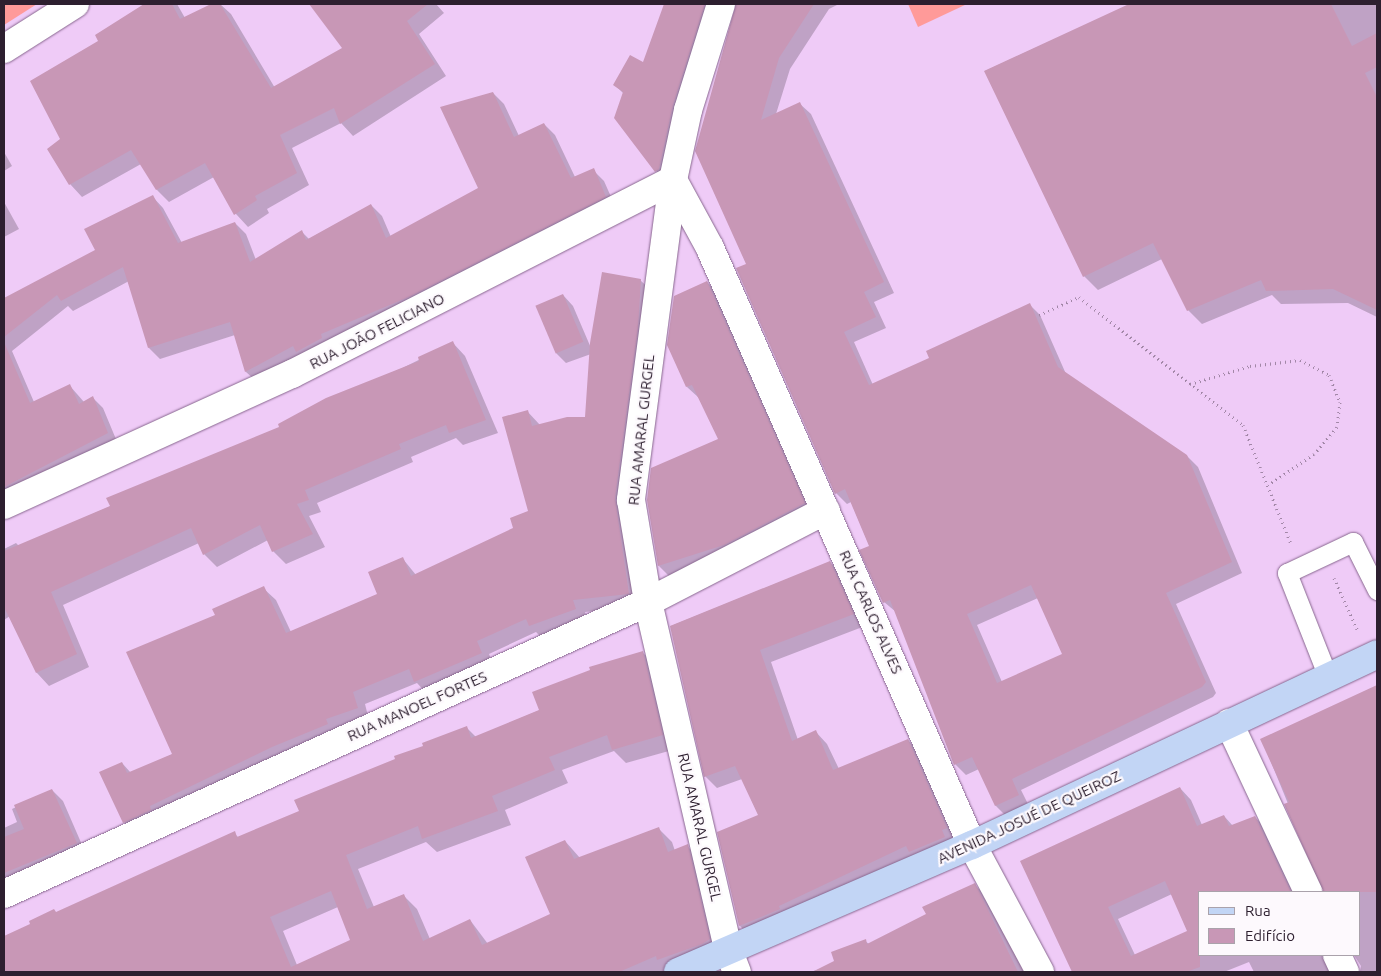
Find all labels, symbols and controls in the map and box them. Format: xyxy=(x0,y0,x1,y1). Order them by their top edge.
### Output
street label: RUA JOÃO FELICIANO xyxy=(306,289,448,373)
street label: RUA AMARAL GURGEL xyxy=(624,354,658,506)
street label: RUA CARLOS ALVES xyxy=(836,547,906,677)
street label: RUA MANOEL FORTES xyxy=(344,667,490,745)
street label: RUA AMARAL GURGEL xyxy=(674,751,726,903)
street label: AVENIDA JOSUÉ DE QUEIROZ xyxy=(935,767,1123,867)
legend xyxy=(1198,891,1361,956)
text: Rua xyxy=(1245,902,1271,919)
text: Edifício xyxy=(1245,927,1295,944)

